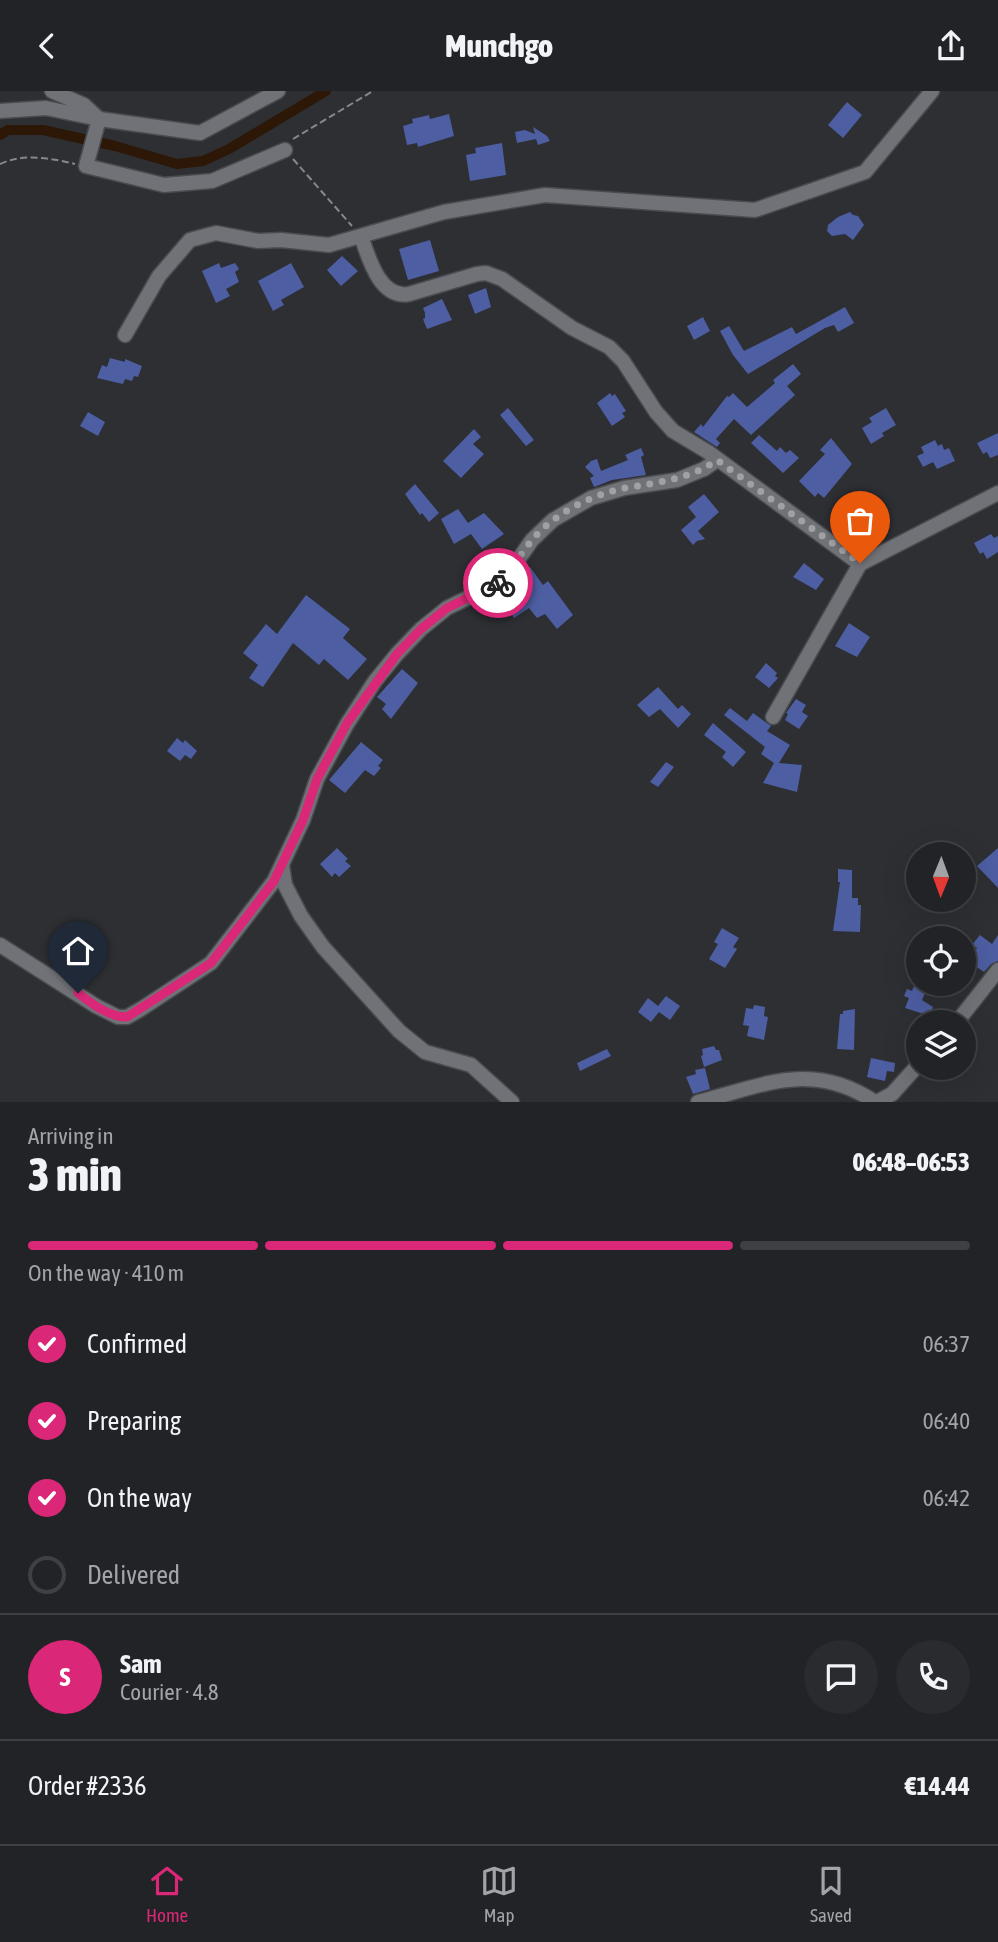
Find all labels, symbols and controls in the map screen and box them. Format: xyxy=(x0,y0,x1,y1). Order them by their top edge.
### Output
icon: back xyxy=(28,27,66,65)
text: Munchgo xyxy=(445,27,553,64)
icon: share xyxy=(932,27,970,65)
pin xyxy=(830,491,890,563)
icon: bag xyxy=(841,502,879,540)
courier xyxy=(463,548,533,618)
icon: bike xyxy=(479,564,517,602)
north arrow xyxy=(906,842,976,912)
map controls xyxy=(906,842,976,1080)
pin xyxy=(48,921,108,993)
button: locate xyxy=(906,926,976,996)
icon: home xyxy=(59,932,97,970)
button: layers xyxy=(906,1010,976,1080)
text: Arriving in xyxy=(28,1123,114,1149)
text: 06:48–06:53 xyxy=(853,1147,970,1177)
text: 3 min xyxy=(28,1148,122,1201)
text: On the way · 410 m xyxy=(28,1260,184,1286)
icon: check xyxy=(28,1325,66,1363)
text: Confirmed xyxy=(87,1329,187,1359)
text: 06:37 xyxy=(923,1331,970,1357)
icon: check xyxy=(28,1402,66,1440)
text: Preparing xyxy=(87,1406,181,1436)
text: 06:40 xyxy=(923,1408,970,1434)
icon: check xyxy=(28,1479,66,1517)
text: On the way xyxy=(87,1483,192,1513)
text: 06:42 xyxy=(923,1485,970,1511)
text: Delivered xyxy=(87,1560,180,1590)
button: chat xyxy=(804,1640,878,1714)
button: phone xyxy=(896,1640,970,1714)
text: Sam xyxy=(120,1649,162,1679)
text: S xyxy=(60,1662,70,1692)
text: Courier · 4.8 xyxy=(120,1679,219,1705)
text: Order #2336 xyxy=(28,1771,147,1801)
text: €14.44 xyxy=(905,1771,970,1801)
tab: Home xyxy=(146,1862,188,1926)
tab: Map xyxy=(480,1862,518,1926)
tab: Saved xyxy=(810,1862,852,1926)

